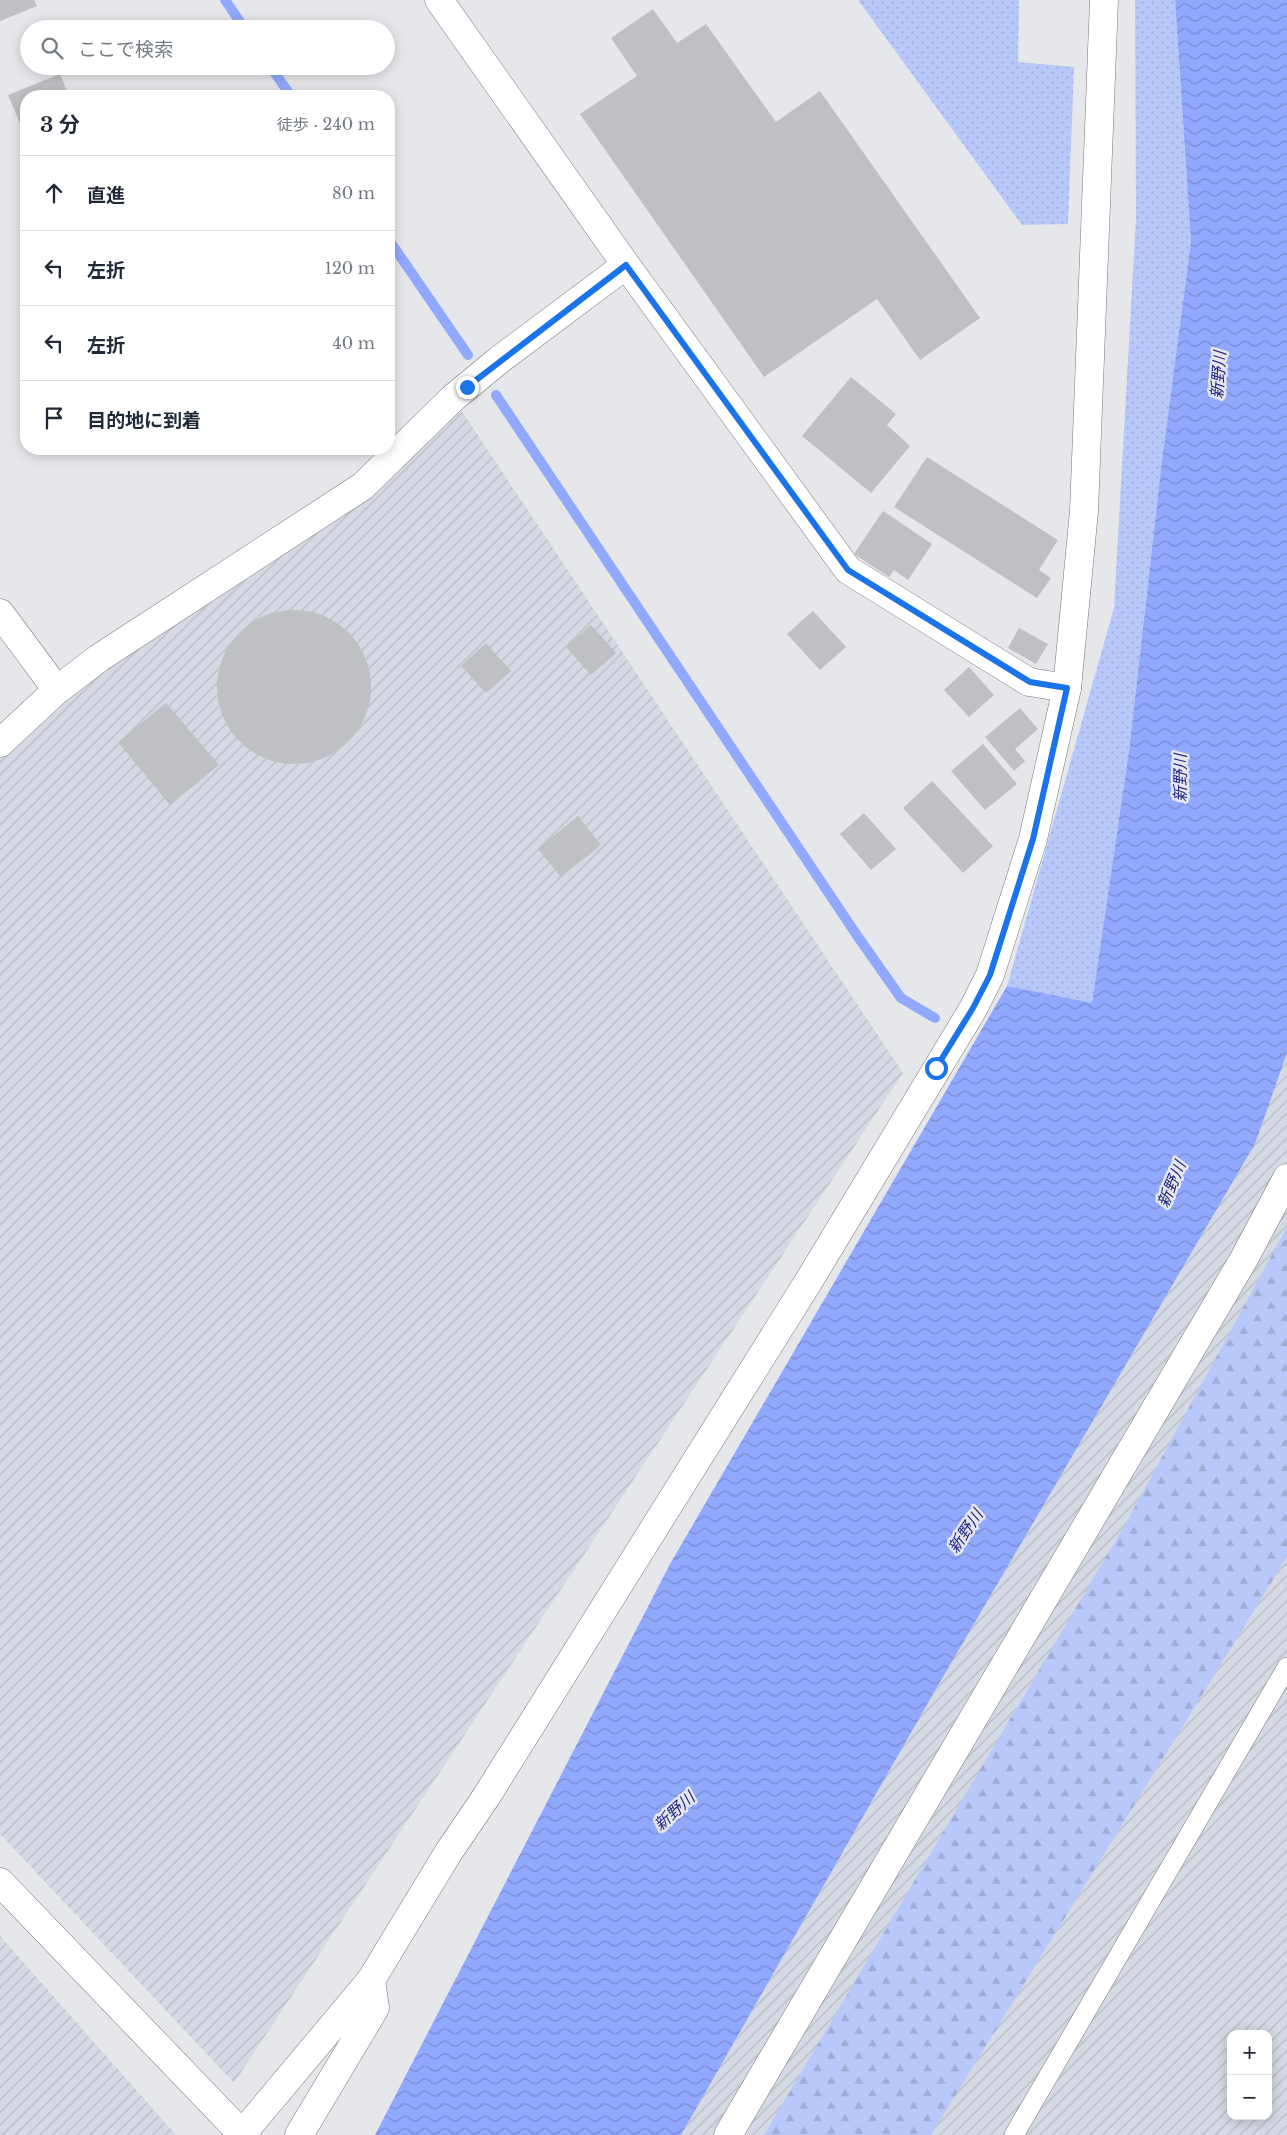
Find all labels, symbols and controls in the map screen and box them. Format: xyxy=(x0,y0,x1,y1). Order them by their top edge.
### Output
search box xyxy=(20,20,395,75)
icon: search xyxy=(38,34,66,62)
text: ここで検索 xyxy=(78,38,173,61)
text: 3 分 xyxy=(40,112,80,138)
text: 徒歩 · 240 m xyxy=(277,114,375,134)
icon: ahead xyxy=(40,179,68,207)
text: 80 m xyxy=(332,183,375,203)
text: 直進 xyxy=(87,184,125,207)
icon: left xyxy=(40,254,68,282)
text: 120 m xyxy=(325,258,375,278)
text: 左折 xyxy=(87,259,125,282)
icon: left xyxy=(40,329,68,357)
text: 40 m xyxy=(332,333,375,353)
text: 左折 xyxy=(87,334,125,357)
water label: 新野川 xyxy=(1206,348,1230,400)
route end xyxy=(456,376,479,399)
icon: arrive xyxy=(40,404,68,432)
text: 目的地に到着 xyxy=(87,409,201,432)
water label: 新野川 xyxy=(1170,752,1190,802)
route start xyxy=(925,1057,948,1080)
water label: 新野川 xyxy=(1152,1156,1190,1210)
water label: 新野川 xyxy=(943,1504,988,1556)
water label: 新野川 xyxy=(649,1786,700,1834)
map controls xyxy=(1227,2030,1272,2120)
button: + xyxy=(1227,2030,1272,2075)
button: − xyxy=(1227,2075,1272,2120)

